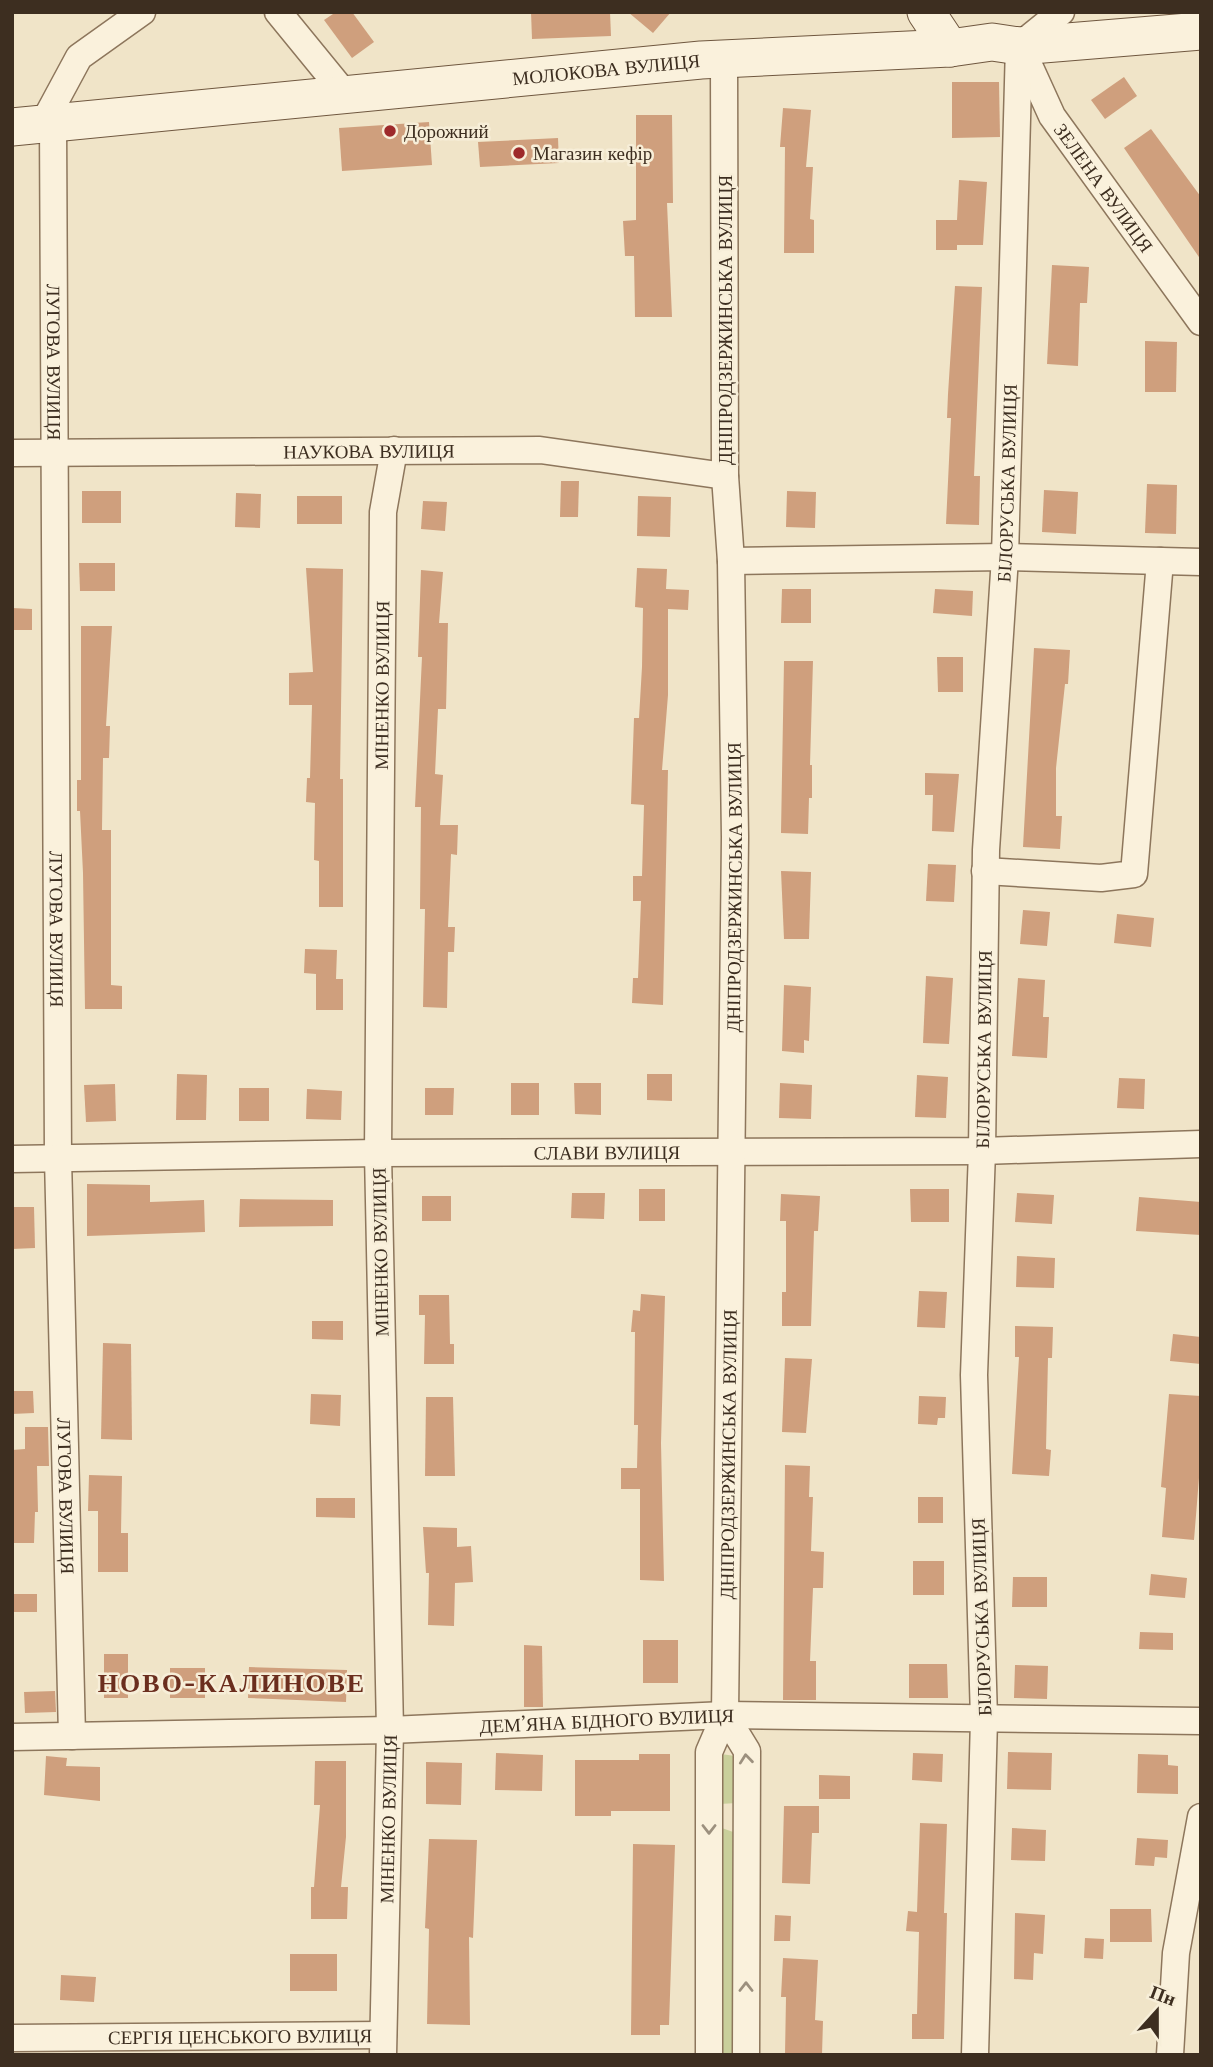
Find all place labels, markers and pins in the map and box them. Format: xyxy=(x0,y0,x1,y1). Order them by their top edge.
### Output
place label: Дорожний xyxy=(404,120,489,143)
marker: Дорожний xyxy=(382,123,398,139)
place label: Магазин кефір xyxy=(533,142,652,165)
marker: Магазин кефір xyxy=(511,145,527,161)

